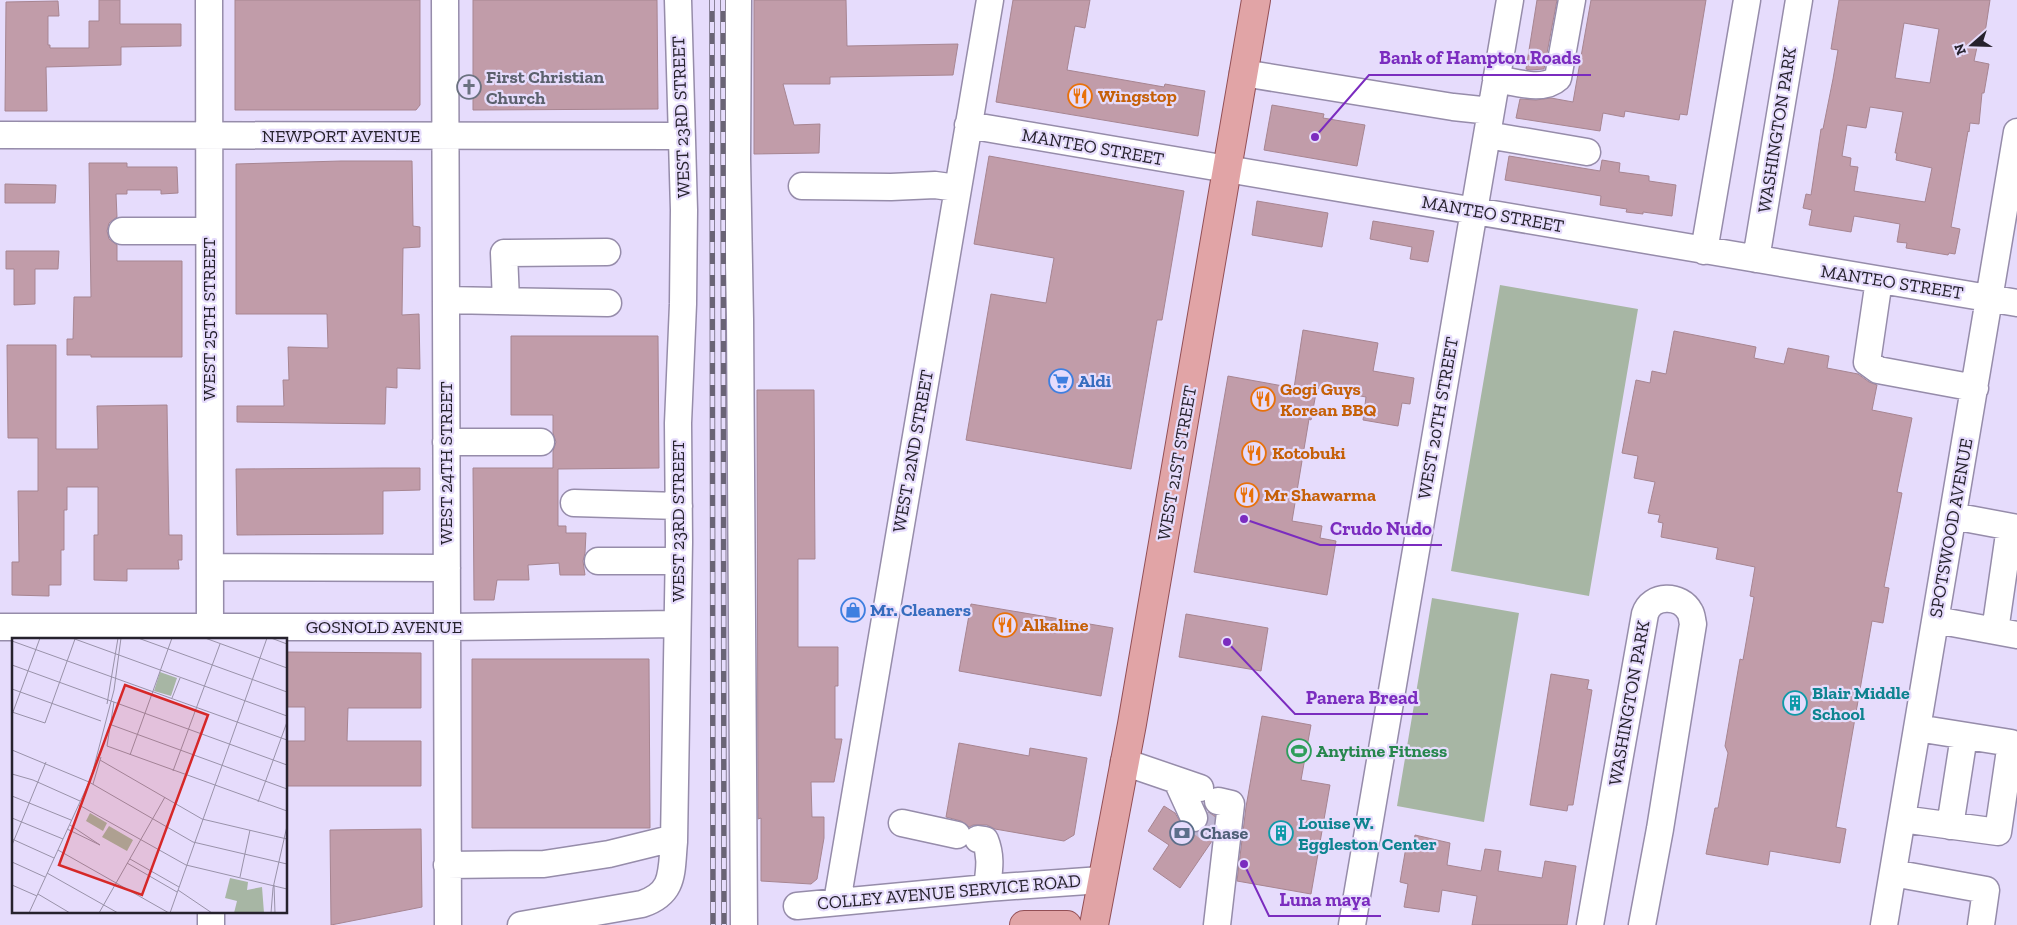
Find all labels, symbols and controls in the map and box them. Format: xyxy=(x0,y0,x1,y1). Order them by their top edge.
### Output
north arrow xyxy=(1947,20,1997,70)
street label: WEST 23RD STREET xyxy=(667,36,695,198)
callout: Bank of Hampton Roads xyxy=(1369,41,1591,75)
text: N xyxy=(1950,41,1970,57)
street label: WASHINGTON PARK xyxy=(1753,45,1801,214)
text: Bank of Hampton Roads xyxy=(1379,46,1581,69)
place label: First Christian Church xyxy=(486,66,605,109)
church icon: First Christian Church xyxy=(456,74,482,100)
restaurant icon: Wingstop xyxy=(1067,83,1093,109)
place label: Wingstop xyxy=(1098,85,1177,107)
street label: MANTEO STREET xyxy=(1020,124,1166,170)
street label: NEWPORT AVENUE xyxy=(262,125,420,147)
street label: MANTEO STREET xyxy=(1420,191,1566,237)
street label: WEST 25TH STREET xyxy=(198,237,220,401)
street label: MANTEO STREET xyxy=(1819,260,1965,304)
street label: WEST 20TH STREET xyxy=(1413,335,1463,501)
street label: WEST 22ND STREET xyxy=(888,368,938,534)
supermarket icon: Aldi xyxy=(1048,368,1074,394)
place label: Aldi xyxy=(1078,370,1112,392)
place label: Gogi Guys Korean BBQ xyxy=(1280,378,1377,421)
street label: WEST 24TH STREET xyxy=(435,381,457,545)
street label: WEST 21ST STREET xyxy=(1153,384,1201,542)
restaurant icon: Gogi Guys Korean BBQ xyxy=(1250,386,1276,412)
street label: SPOTSWOOD AVENUE xyxy=(1924,437,1978,619)
street label: WEST 23RD STREET xyxy=(667,440,689,602)
restaurant icon: Kotobuki xyxy=(1241,440,1267,466)
place label: Kotobuki xyxy=(1272,442,1346,464)
restaurant icon: Mr Shawarma xyxy=(1234,482,1260,508)
place label: Mr Shawarma xyxy=(1264,484,1376,506)
callout: Crudo Nudo xyxy=(1320,511,1442,545)
text: Crudo Nudo xyxy=(1330,517,1432,540)
shop icon: Mr. Cleaners xyxy=(840,597,866,623)
place label: Mr. Cleaners xyxy=(870,599,971,621)
restaurant icon: Alkaline xyxy=(992,612,1018,638)
place label: Alkaline xyxy=(1022,614,1089,636)
street label: GOSNOLD AVENUE xyxy=(306,616,462,638)
street label: WASHINGTON PARK xyxy=(1604,618,1654,787)
inset map xyxy=(12,638,288,912)
callout: Panera Bread xyxy=(1295,680,1428,714)
place label: Blair Middle School xyxy=(1812,682,1910,725)
text: Panera Bread xyxy=(1306,686,1419,709)
building icon: Blair Middle School xyxy=(1782,690,1808,716)
sports icon: Anytime Fitness xyxy=(1286,738,1312,764)
place label: Anytime Fitness xyxy=(1316,740,1447,762)
place label: Louise W. Eggleston Center xyxy=(1298,812,1437,855)
bank icon: Chase xyxy=(1169,820,1195,846)
building icon: Louise W. Eggleston Center xyxy=(1268,820,1294,846)
place label: Chase xyxy=(1200,822,1248,844)
street label: COLLEY AVENUE SERVICE ROAD xyxy=(816,870,1082,914)
callout: Luna maya xyxy=(1269,882,1381,916)
text: Luna maya xyxy=(1279,888,1371,911)

